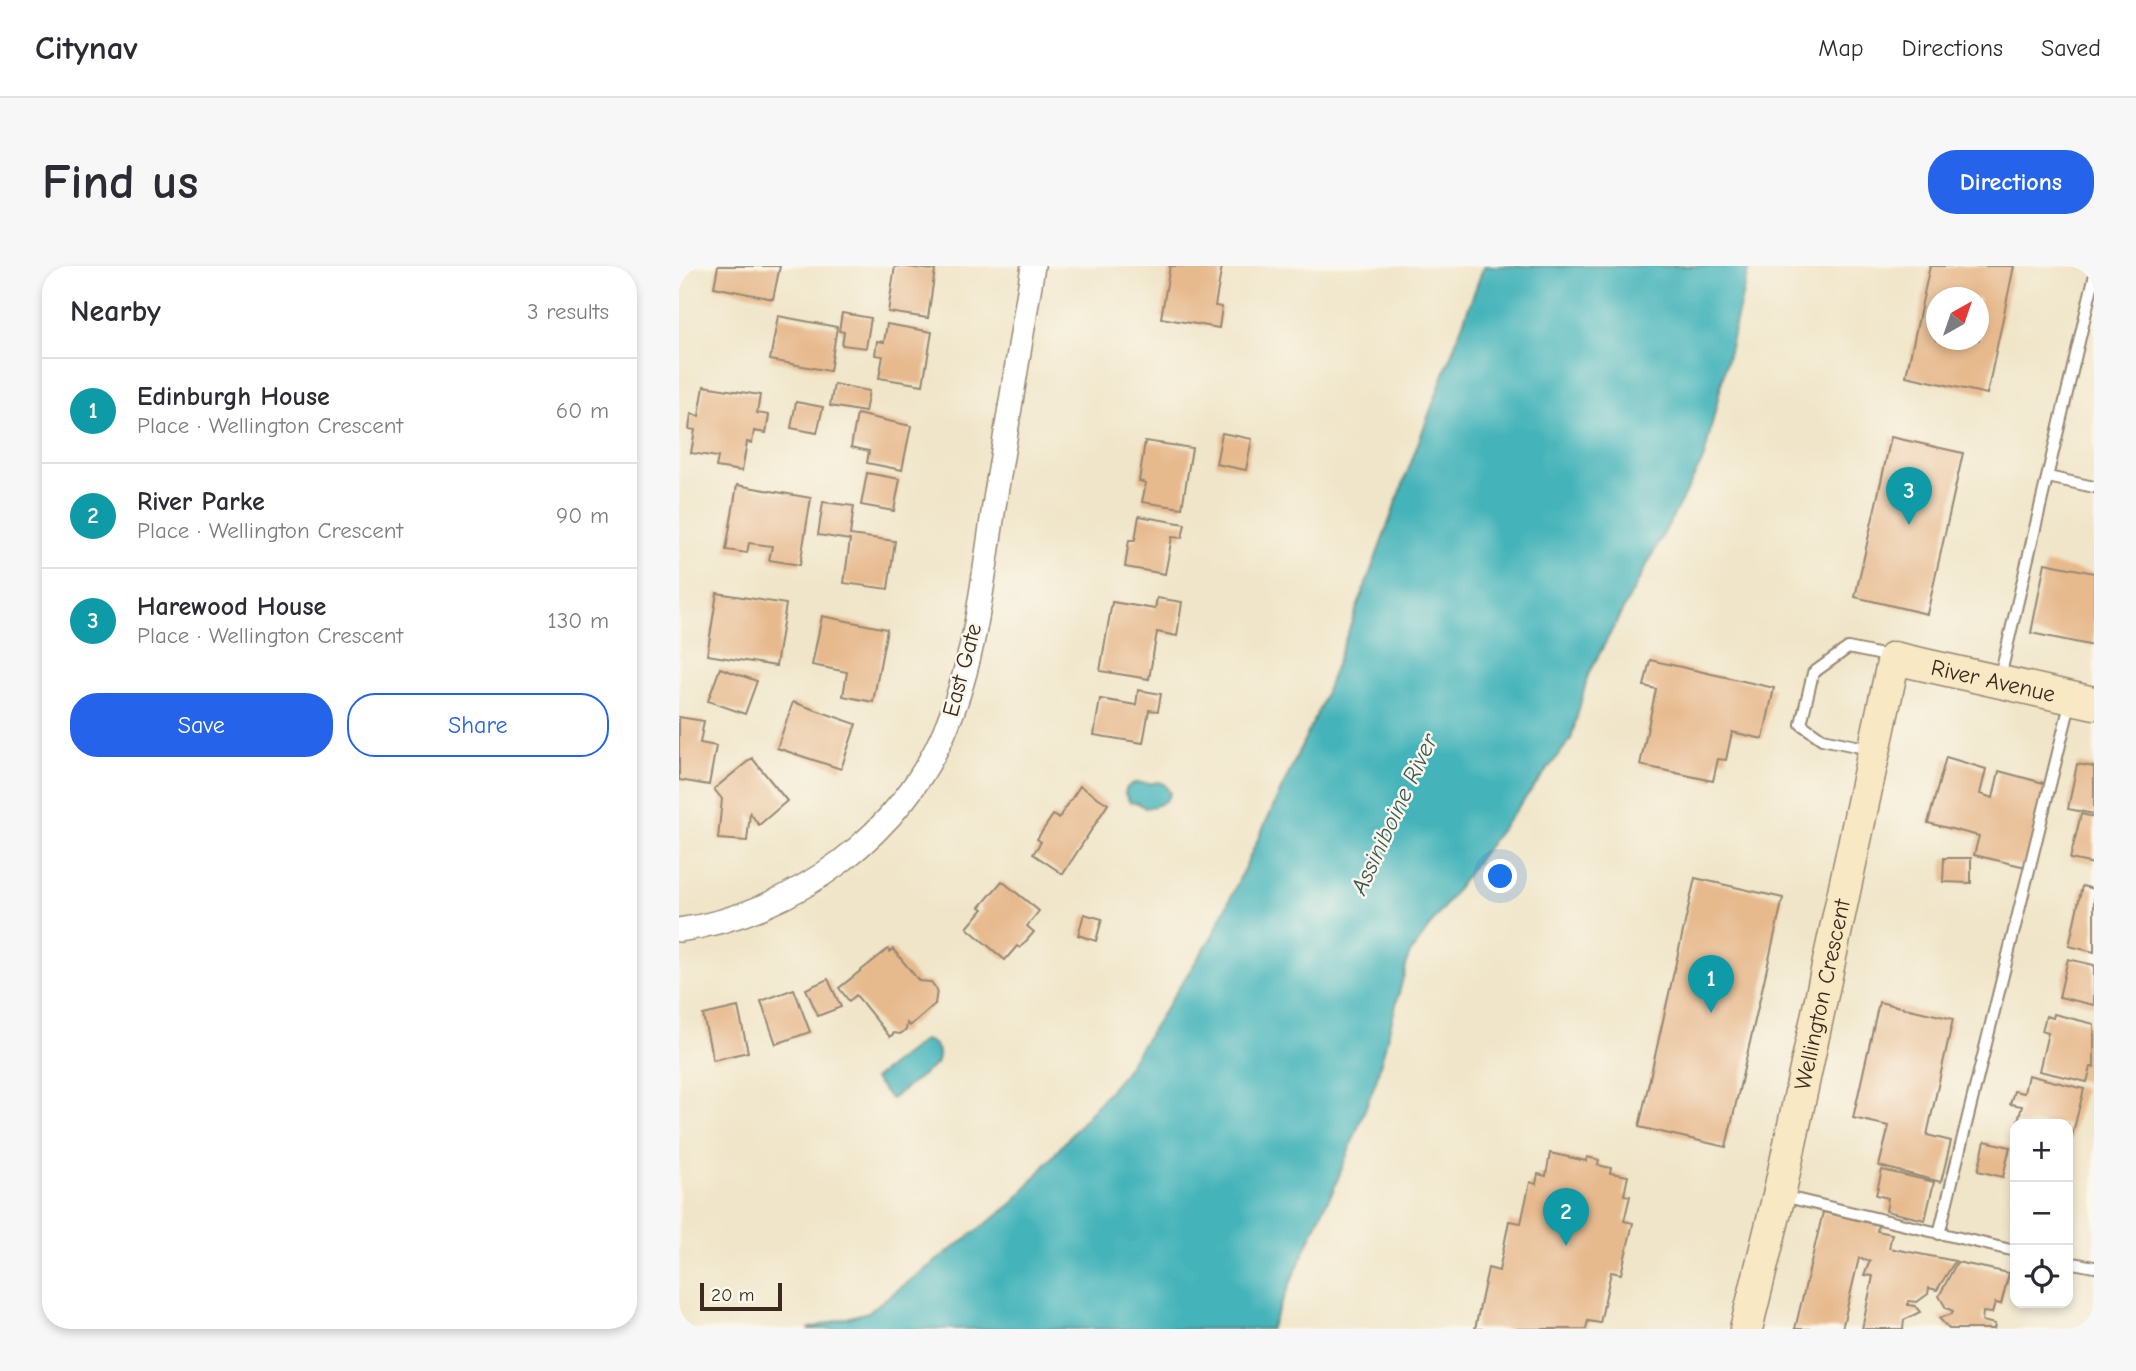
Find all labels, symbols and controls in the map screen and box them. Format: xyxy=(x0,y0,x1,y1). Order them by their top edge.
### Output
text: Citynav xyxy=(35,29,138,67)
text: Map xyxy=(1818,34,1864,62)
text: Directions xyxy=(1902,34,2003,62)
text: Saved xyxy=(2041,34,2101,62)
button: Directions xyxy=(1928,150,2094,214)
text: Find us xyxy=(42,154,198,210)
north arrow xyxy=(1926,287,1989,350)
text: Nearby xyxy=(70,294,161,329)
text: 3 results xyxy=(527,298,609,325)
text: Edinburgh House xyxy=(137,382,330,412)
text: 1 xyxy=(88,397,98,424)
text: 60 m xyxy=(556,397,609,424)
text: Place · Wellington Crescent xyxy=(137,412,403,439)
pin: 3 xyxy=(1886,467,1932,525)
text: River Parke xyxy=(137,487,265,517)
text: 2 xyxy=(87,502,99,529)
text: 90 m xyxy=(556,502,609,529)
text: Place · Wellington Crescent xyxy=(137,517,403,544)
text: Harewood House xyxy=(137,592,326,622)
text: 3 xyxy=(87,607,99,634)
text: 130 m xyxy=(548,607,609,634)
street label: East Gate xyxy=(937,620,987,720)
text: Place · Wellington Crescent xyxy=(137,622,403,649)
street label: River Avenue xyxy=(1929,653,2058,707)
button: Save xyxy=(70,693,333,757)
button: Share xyxy=(347,693,609,757)
water label: Assiniboine River xyxy=(1344,728,1444,900)
your location xyxy=(1483,859,1517,893)
street label: Wellington Crescent xyxy=(1788,895,1856,1092)
pin: 1 xyxy=(1688,955,1734,1013)
map controls xyxy=(2010,1119,2073,1308)
button: + xyxy=(2010,1119,2073,1182)
button: − xyxy=(2010,1182,2073,1245)
pin: 2 xyxy=(1543,1188,1589,1246)
button: locate xyxy=(2010,1245,2073,1308)
scale bar xyxy=(700,1280,782,1312)
text: 20 m xyxy=(711,1284,755,1306)

